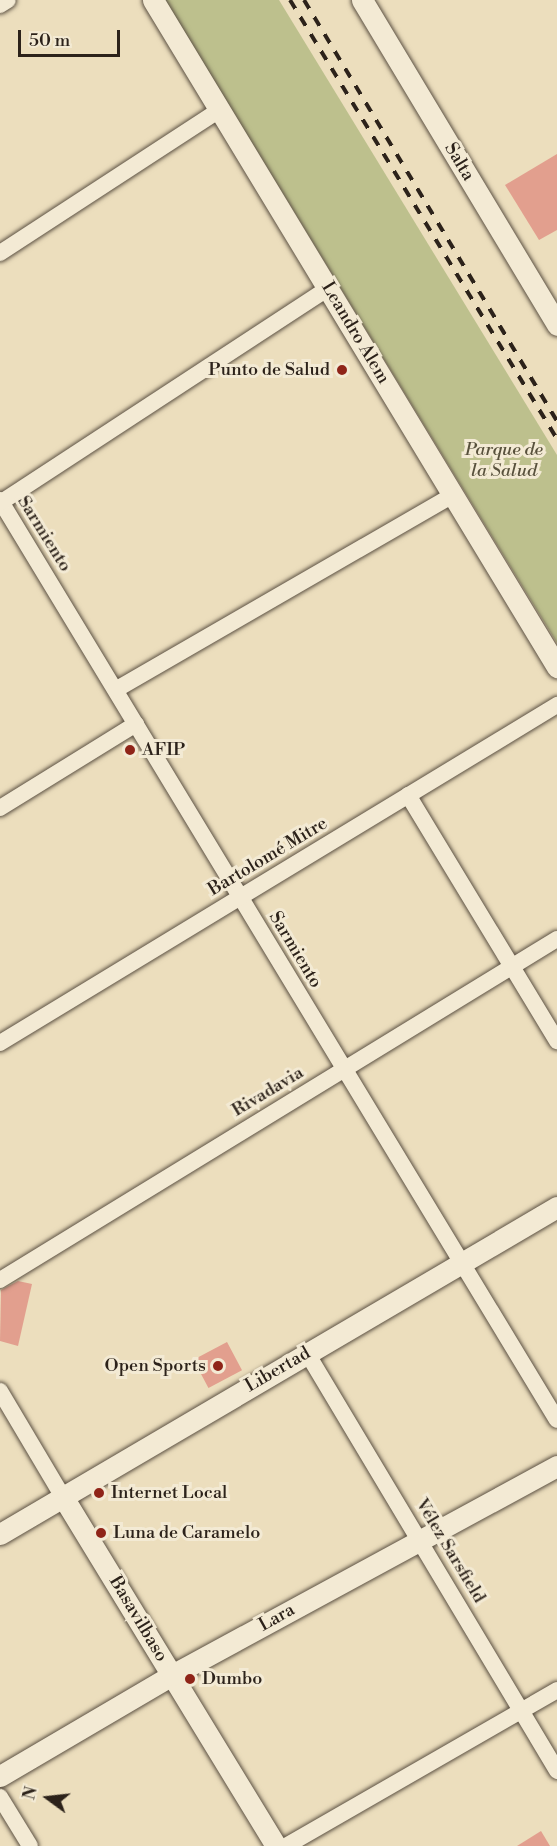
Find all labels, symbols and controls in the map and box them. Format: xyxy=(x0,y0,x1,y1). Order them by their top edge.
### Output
scale bar xyxy=(21,18,123,56)
text: 50 m xyxy=(29,29,70,52)
street label: Salta xyxy=(439,139,479,185)
street label: Leandro Alem xyxy=(316,278,394,388)
place label: Punto de Salud xyxy=(208,359,330,381)
marker: Punto de Salud xyxy=(335,363,349,377)
park label: Parque de la Salud xyxy=(465,440,543,482)
street label: Sarmiento xyxy=(12,492,76,576)
place label: AFIP xyxy=(142,739,185,761)
marker: AFIP xyxy=(123,743,137,757)
street label: Bartolomé Mitre xyxy=(205,813,331,901)
street label: Sarmiento xyxy=(264,908,326,992)
street label: Rivadavia xyxy=(228,1062,308,1122)
street label: Libertad xyxy=(242,1343,314,1397)
place label: Open Sports xyxy=(105,1355,206,1377)
marker: Open Sports xyxy=(211,1359,225,1373)
place label: Internet Local xyxy=(111,1482,227,1504)
marker: Internet Local xyxy=(92,1486,106,1500)
street label: Vélez Sarsfield xyxy=(410,1495,490,1607)
place label: Luna de Caramelo xyxy=(113,1522,260,1544)
marker: Luna de Caramelo xyxy=(94,1526,108,1540)
street label: Basavilbaso xyxy=(104,1572,172,1666)
street label: Lara xyxy=(255,1599,299,1637)
place label: Dumbo xyxy=(202,1668,262,1690)
marker: Dumbo xyxy=(183,1672,197,1686)
north arrow xyxy=(18,1768,78,1828)
text: N xyxy=(19,1785,42,1802)

